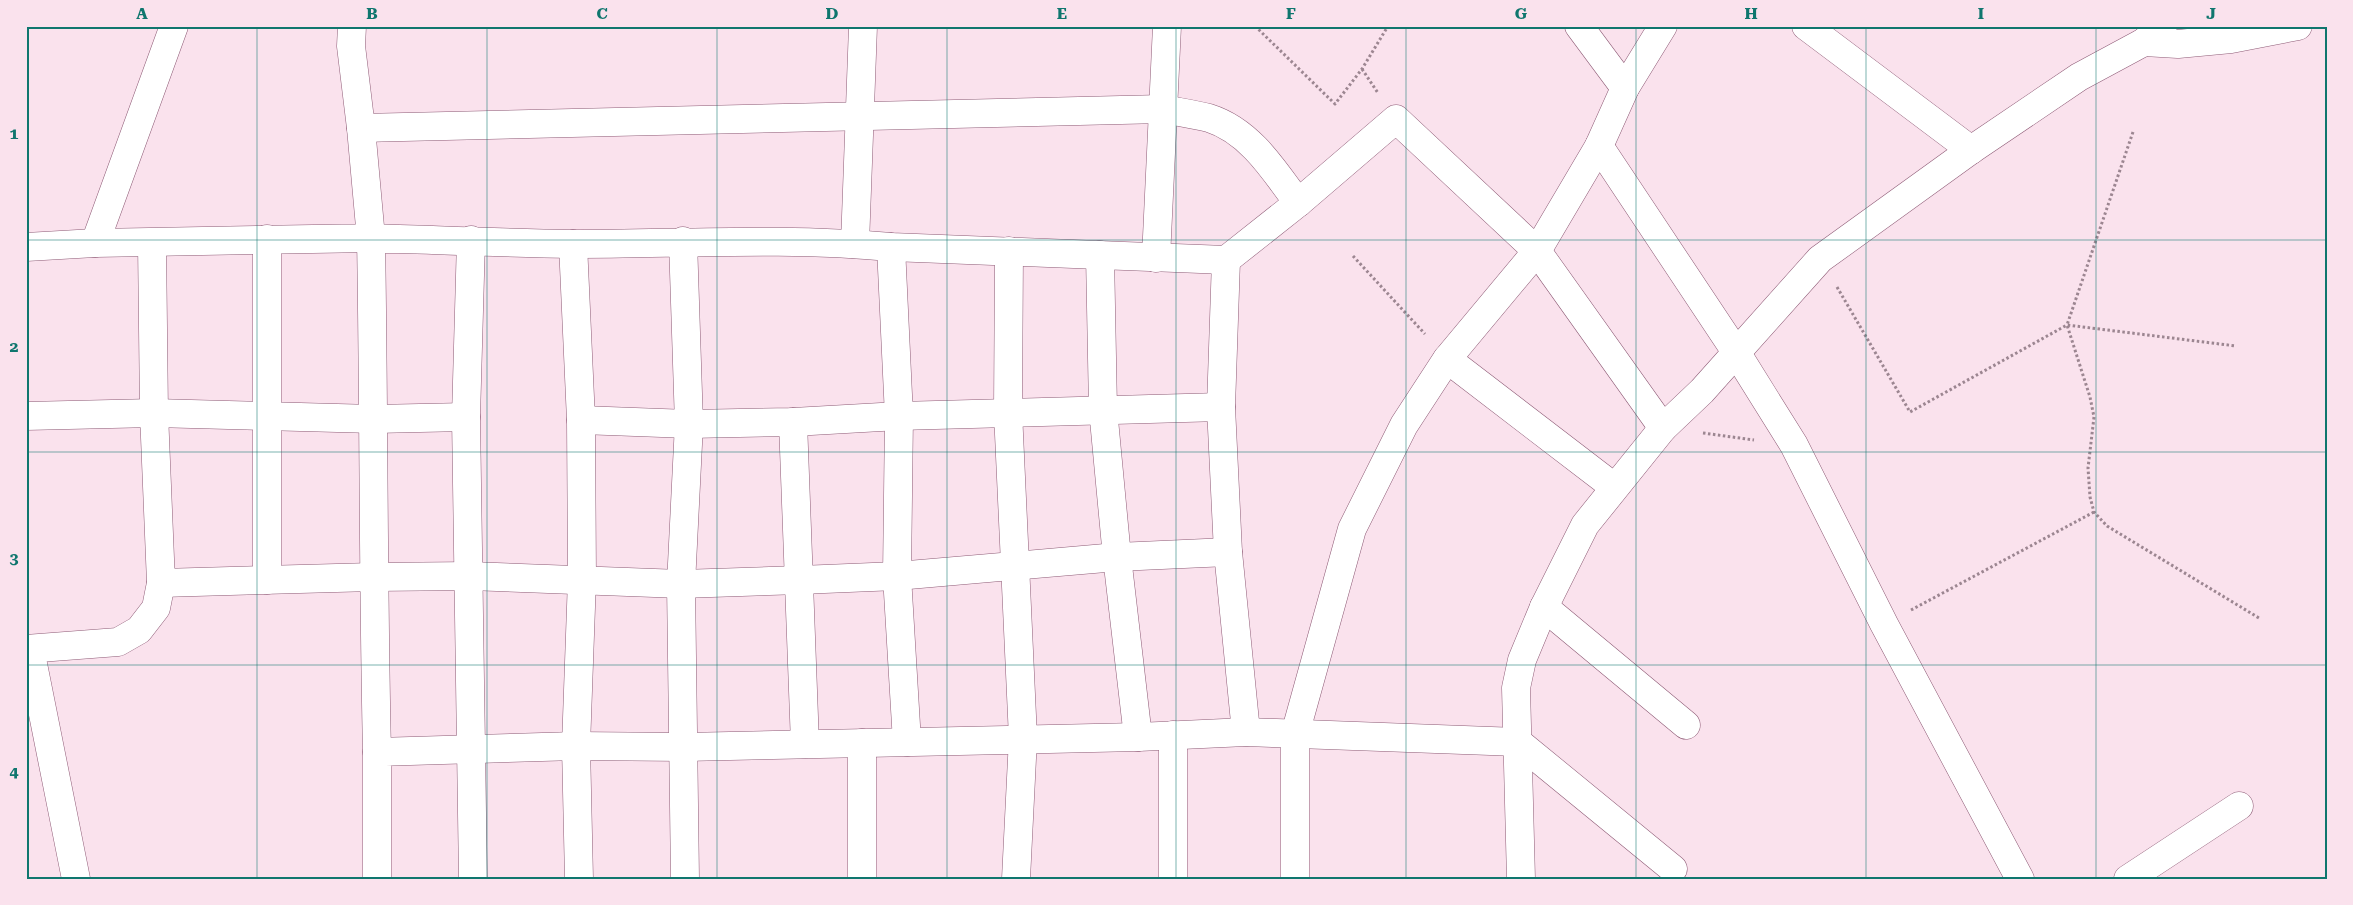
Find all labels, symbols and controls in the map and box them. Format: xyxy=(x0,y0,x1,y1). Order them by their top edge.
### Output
text: A xyxy=(136,4,148,23)
text: B xyxy=(366,4,378,23)
text: C xyxy=(596,4,608,23)
text: D xyxy=(826,4,839,23)
text: E xyxy=(1057,4,1067,23)
text: F xyxy=(1286,4,1296,23)
text: G xyxy=(1515,4,1528,23)
text: H xyxy=(1744,4,1758,23)
text: I xyxy=(1978,4,1984,23)
text: J xyxy=(2206,4,2216,23)
text: 1 xyxy=(10,124,19,143)
text: 2 xyxy=(10,337,19,356)
text: 3 xyxy=(10,549,19,568)
text: 4 xyxy=(10,762,19,781)

